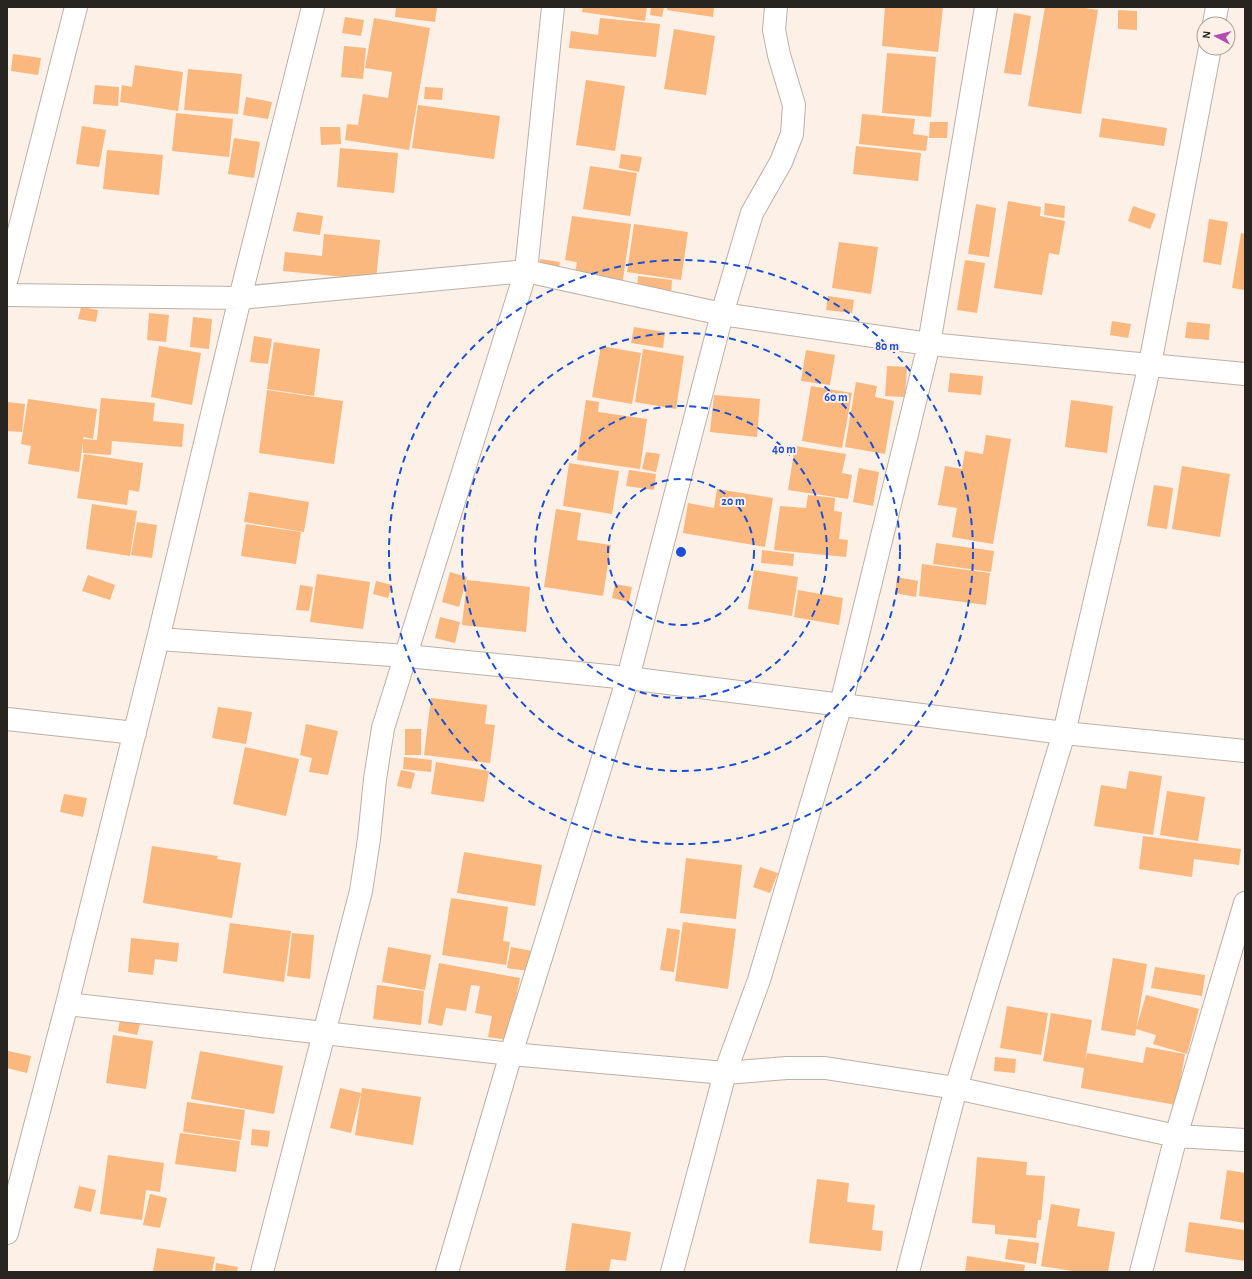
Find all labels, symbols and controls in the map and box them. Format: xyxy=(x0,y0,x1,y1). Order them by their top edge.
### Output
north arrow xyxy=(1196,16,1236,56)
text: N xyxy=(1201,30,1212,39)
text: 80 m xyxy=(875,340,899,352)
text: 60 m xyxy=(824,391,848,403)
text: 40 m xyxy=(772,443,796,455)
text: 20 m xyxy=(721,495,745,507)
centre of rings xyxy=(674,545,688,559)

